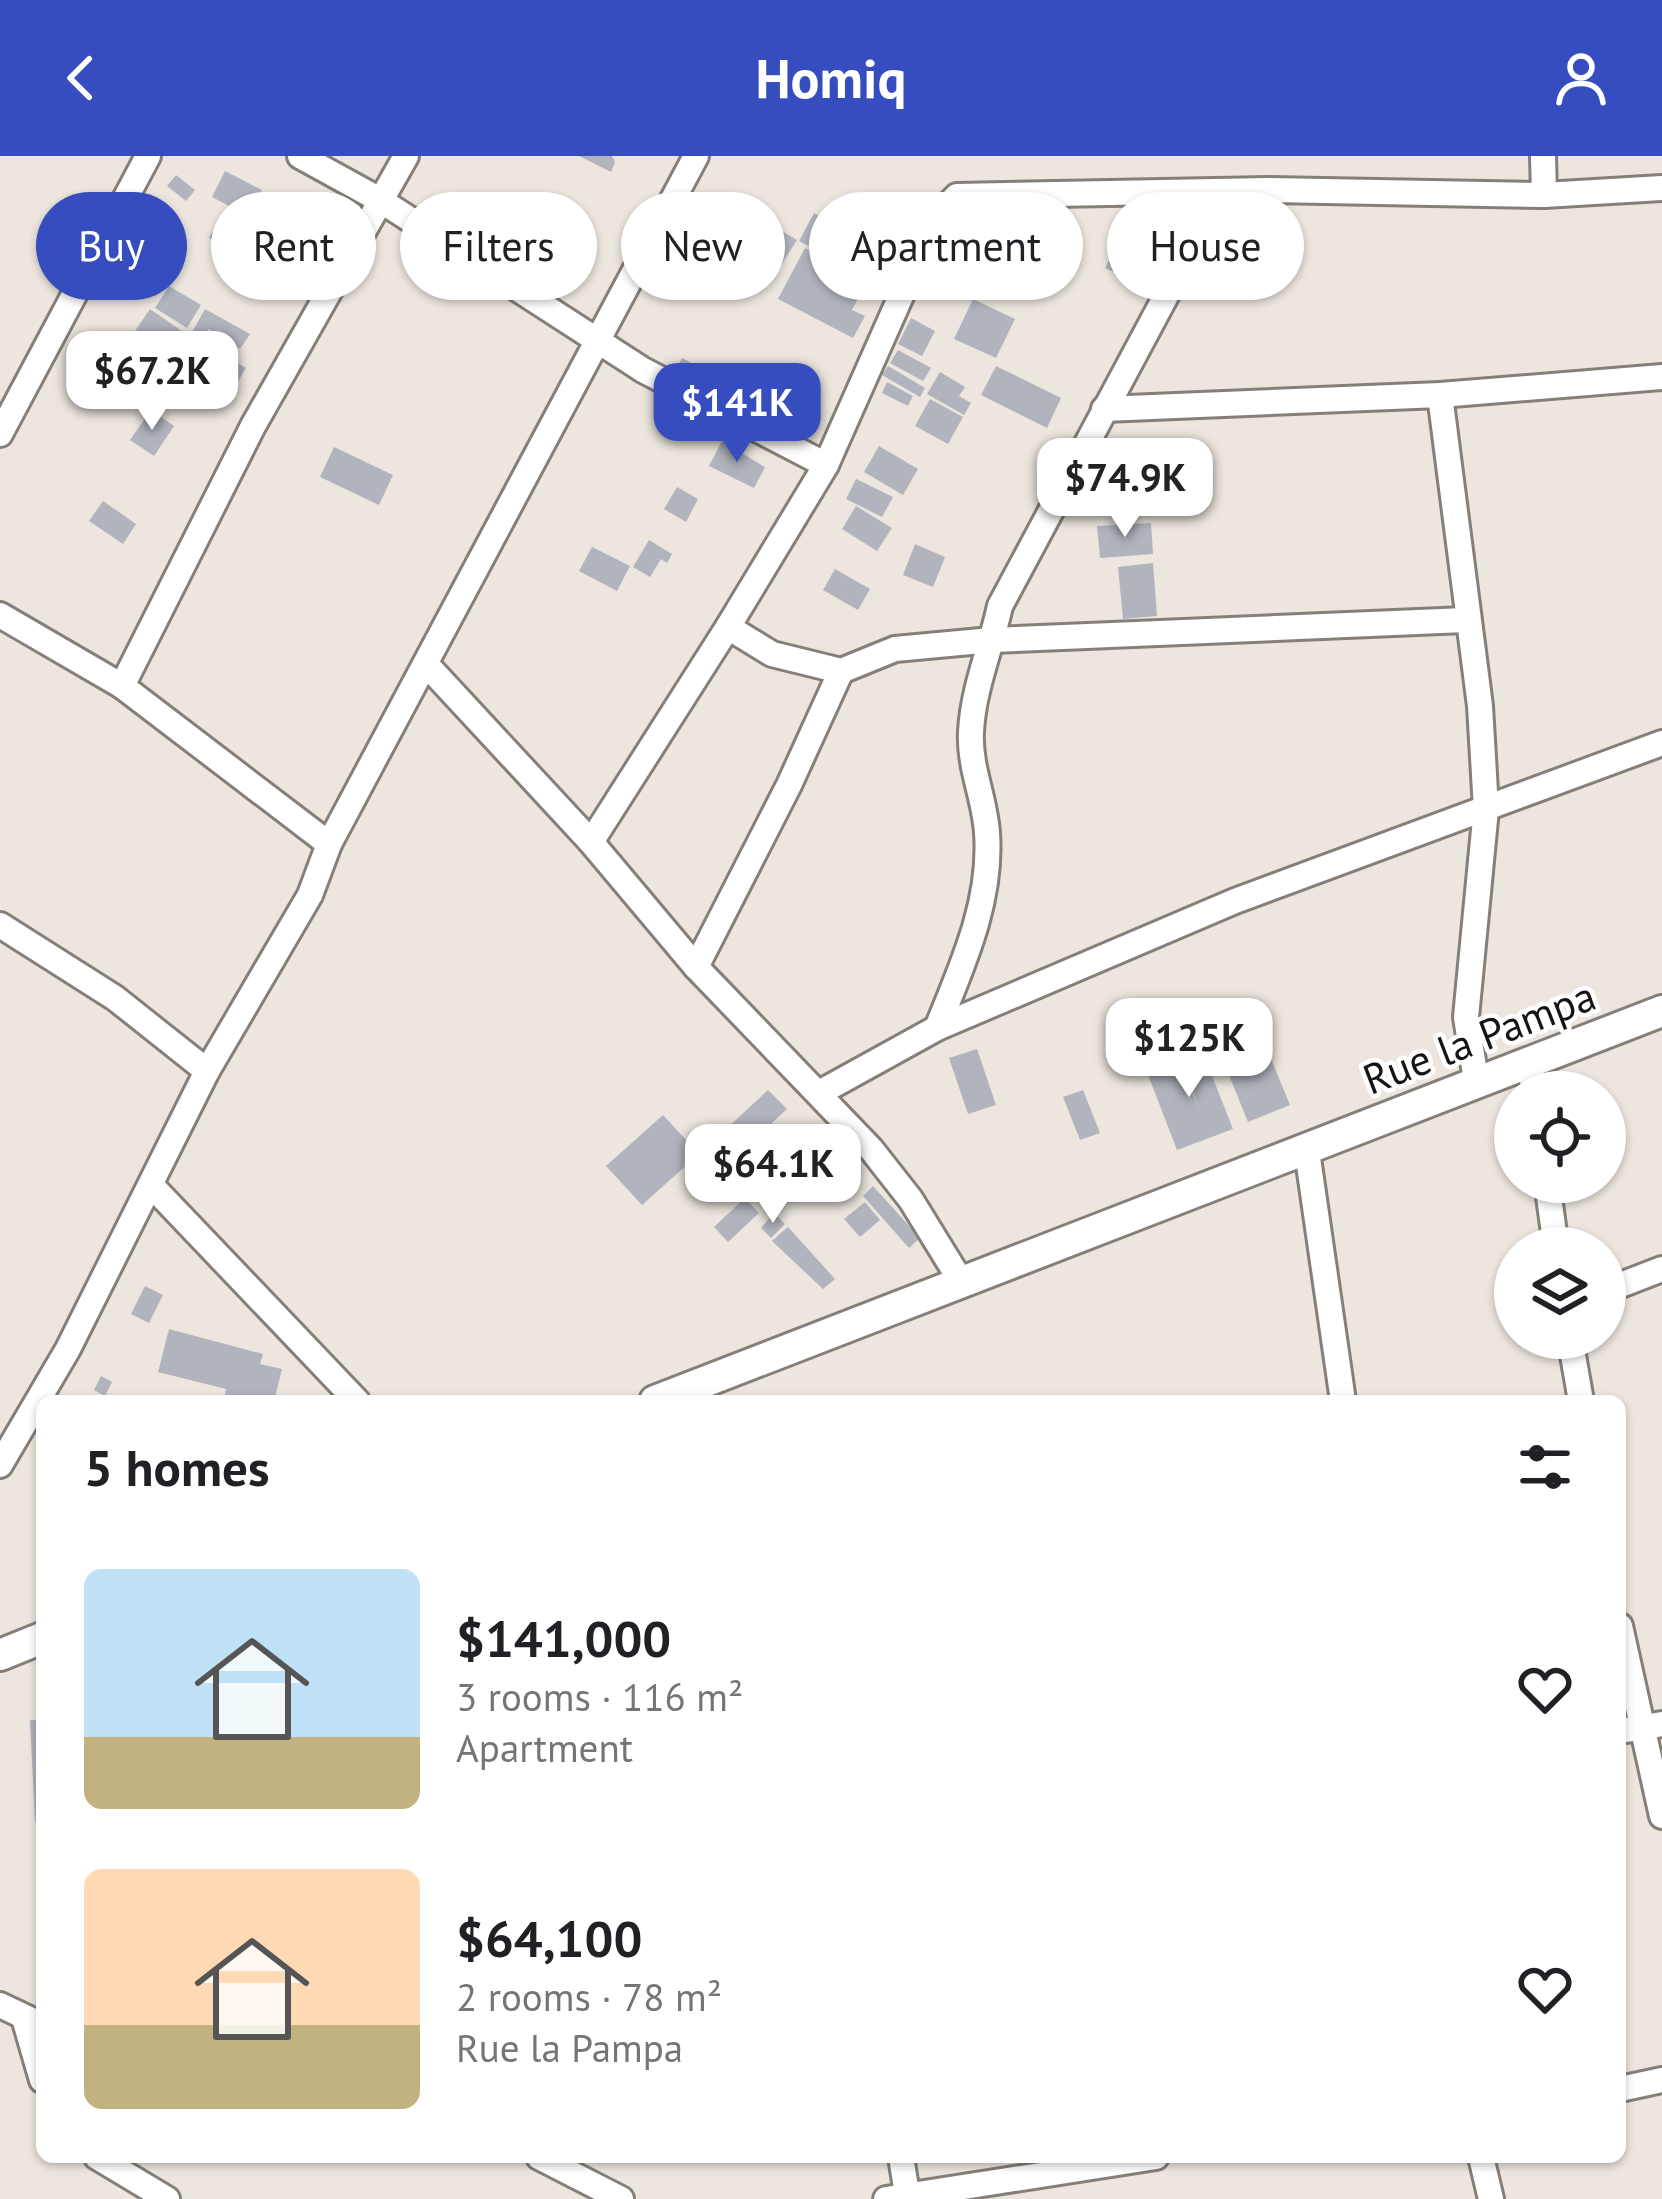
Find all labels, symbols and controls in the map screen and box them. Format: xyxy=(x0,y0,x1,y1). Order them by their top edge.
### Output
text: Homiq xyxy=(755,43,907,113)
icon: back xyxy=(48,45,114,111)
icon: person xyxy=(1548,45,1614,111)
chip: Buy xyxy=(36,192,187,300)
chip: Rent xyxy=(211,192,376,300)
chip: Filters xyxy=(400,192,597,300)
chip: New xyxy=(621,192,785,300)
chip: Apartment xyxy=(809,192,1083,300)
chip: House xyxy=(1107,192,1304,300)
pin: $67.2K xyxy=(54,331,250,433)
text: $67.2K xyxy=(93,344,211,395)
pin: $141K xyxy=(653,363,821,465)
text: $141K xyxy=(681,376,793,427)
pin: $74.9K xyxy=(1027,438,1223,540)
text: $74.9K xyxy=(1064,451,1186,502)
street label: Rue la Pampa xyxy=(1355,968,1603,1106)
pin: $125K xyxy=(1105,998,1273,1100)
text: $125K xyxy=(1133,1011,1245,1062)
map controls xyxy=(1494,1071,1626,1359)
button: locate xyxy=(1494,1071,1626,1203)
pin: $64.1K xyxy=(675,1124,871,1226)
text: $64.1K xyxy=(712,1137,834,1188)
button: layers xyxy=(1494,1227,1626,1359)
text: 5 homes xyxy=(84,1434,270,1500)
icon: filters xyxy=(1512,1434,1578,1500)
text: $141,000 xyxy=(456,1605,671,1671)
icon: home xyxy=(180,1617,324,1761)
icon: heart xyxy=(1512,1656,1578,1722)
text: 3 rooms · 116 m² xyxy=(456,1671,743,1722)
text: Apartment xyxy=(456,1722,633,1773)
text: $64,100 xyxy=(456,1905,642,1971)
icon: home xyxy=(180,1917,324,2061)
icon: heart xyxy=(1512,1956,1578,2022)
text: 2 rooms · 78 m² xyxy=(456,1971,722,2022)
text: Rue la Pampa xyxy=(456,2022,683,2073)

